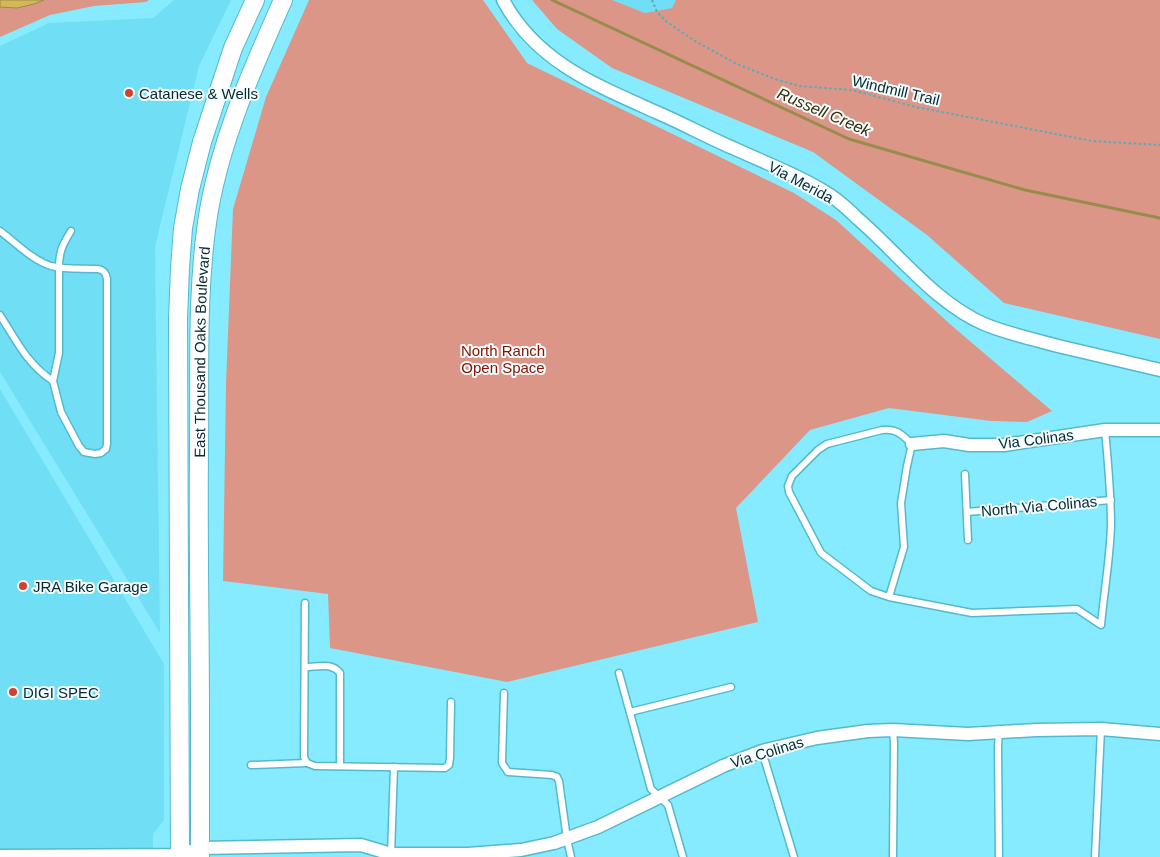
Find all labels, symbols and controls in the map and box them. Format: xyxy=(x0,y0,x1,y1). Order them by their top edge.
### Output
street label: Windmill Trail xyxy=(851,72,941,108)
place label: Catanese & Wells xyxy=(139,85,258,102)
water label: Russell Creek xyxy=(775,85,874,140)
marker: Catanese & Wells xyxy=(123,87,135,99)
street label: Via Merida xyxy=(765,158,837,207)
street label: East Thousand Oaks Boulevard xyxy=(190,245,213,458)
park label: North Ranch Open Space xyxy=(461,342,545,376)
street label: Via Colinas xyxy=(997,426,1075,452)
street label: North Via Colinas xyxy=(980,492,1098,520)
place label: JRA Bike Garage xyxy=(33,578,148,595)
marker: JRA Bike Garage xyxy=(17,580,29,592)
place label: DIGI SPEC xyxy=(23,684,99,701)
marker: DIGI SPEC xyxy=(7,686,19,698)
street label: Via Colinas xyxy=(728,733,806,771)

